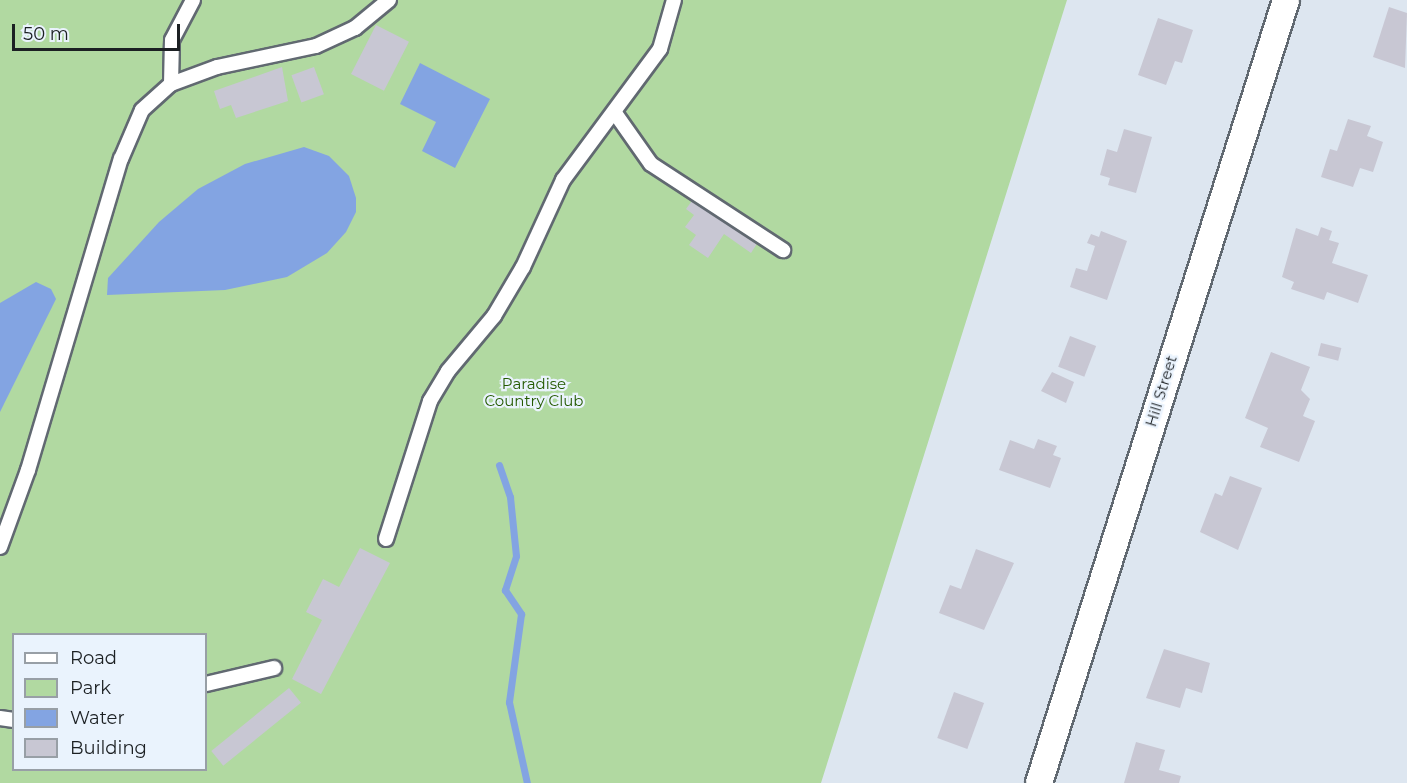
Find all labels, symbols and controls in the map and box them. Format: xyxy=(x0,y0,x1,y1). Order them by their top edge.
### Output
scale bar xyxy=(15,12,183,50)
text: 50 m xyxy=(23,23,69,45)
street label: Hill Street xyxy=(1142,353,1180,429)
park label: Paradise Country Club xyxy=(485,374,583,409)
legend xyxy=(12,633,207,771)
text: Road xyxy=(70,647,117,669)
text: Park xyxy=(70,677,111,699)
text: Water xyxy=(70,707,125,729)
text: Building xyxy=(70,737,147,759)

